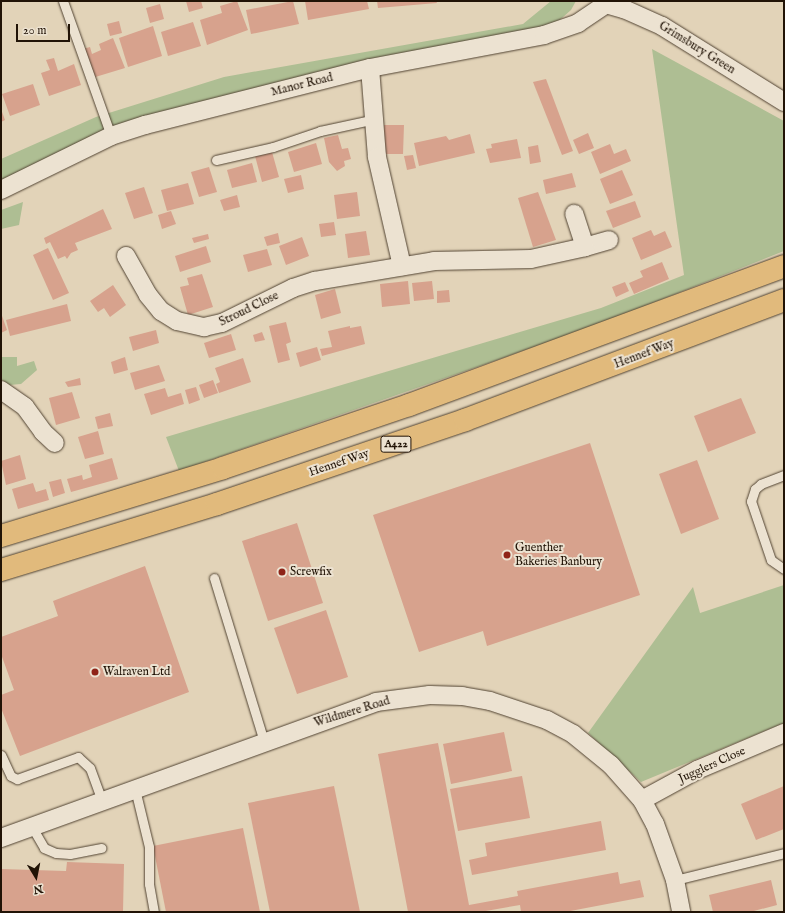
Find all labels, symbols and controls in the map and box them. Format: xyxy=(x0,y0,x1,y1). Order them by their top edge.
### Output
scale bar xyxy=(18,16,72,42)
street label: Grimsbury Green xyxy=(656,19,738,77)
text: 20 m xyxy=(23,23,46,38)
street label: Manor Road xyxy=(269,70,335,100)
street label: Stroud Close xyxy=(217,288,281,330)
street label: Hennef Way xyxy=(612,336,676,372)
road number: A422 xyxy=(380,435,412,453)
street label: Hennef Way xyxy=(307,446,371,480)
place label: Guenther Bakeries Banbury xyxy=(515,541,602,569)
marker: Guenther Bakeries Banbury xyxy=(502,550,512,560)
place label: Screwfix xyxy=(290,565,332,579)
marker: Screwfix xyxy=(277,567,287,577)
place label: Walraven Ltd xyxy=(103,665,170,679)
marker: Walraven Ltd xyxy=(90,667,100,677)
street label: Wildmere Road xyxy=(312,694,392,730)
street label: Jugglers Close xyxy=(676,744,748,786)
north arrow xyxy=(16,857,56,897)
text: N xyxy=(32,881,44,897)

